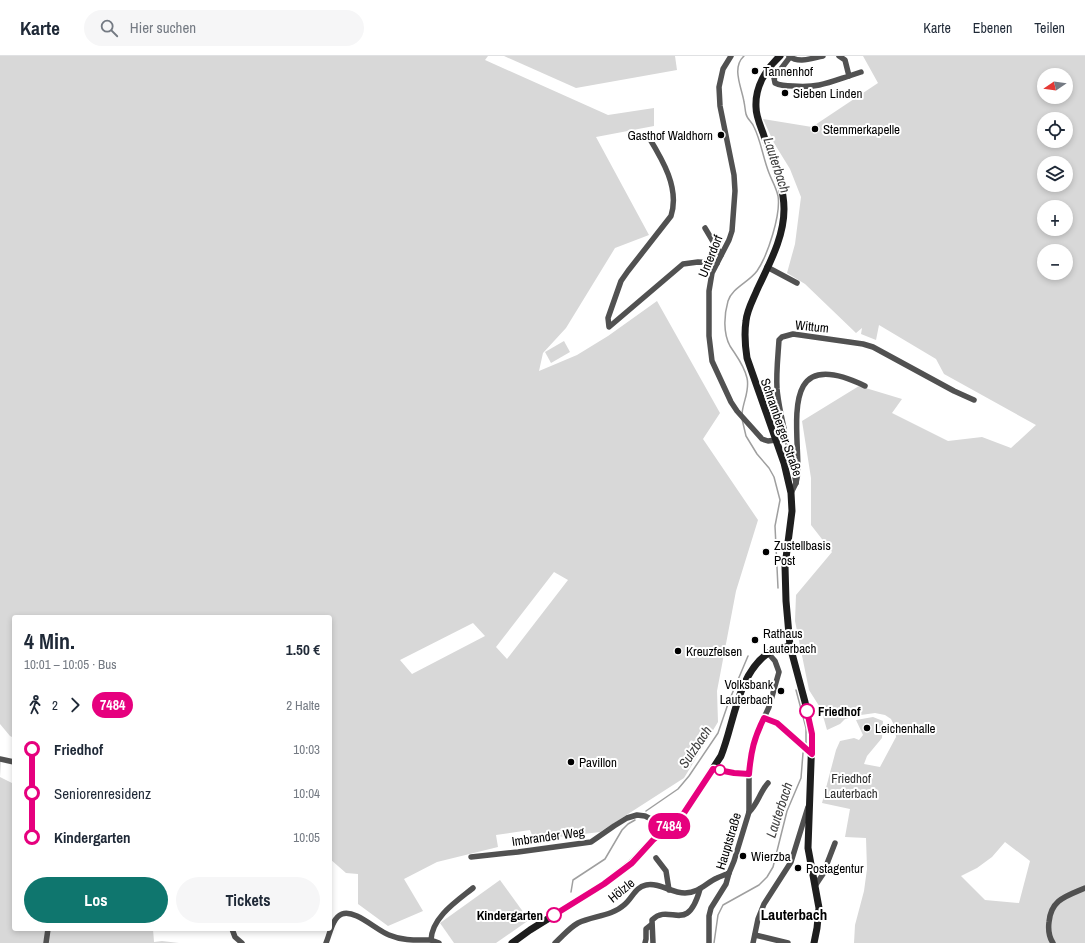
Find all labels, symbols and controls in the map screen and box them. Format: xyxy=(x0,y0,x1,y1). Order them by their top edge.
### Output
search box xyxy=(84,10,364,46)
text: Karte xyxy=(20,15,60,41)
icon: search xyxy=(98,17,120,39)
text: Hier suchen xyxy=(130,17,196,38)
text: Karte xyxy=(923,19,951,37)
text: Ebenen xyxy=(973,19,1012,37)
text: Teilen xyxy=(1034,19,1065,37)
place label: Tannenhof xyxy=(763,63,813,80)
marker: Tannenhof xyxy=(750,66,760,76)
north arrow xyxy=(1037,68,1073,104)
map controls xyxy=(1037,68,1073,280)
place label: Sieben Linden xyxy=(793,85,862,102)
marker: Sieben Linden xyxy=(780,88,790,98)
button: locate xyxy=(1037,112,1073,148)
place label: Stemmerkapelle xyxy=(823,121,900,138)
marker: Stemmerkapelle xyxy=(810,124,820,134)
place label: Gasthof Waldhorn xyxy=(627,127,713,144)
marker: Gasthof Waldhorn xyxy=(716,130,726,140)
water label: Lauterbach xyxy=(760,135,794,195)
button: layers xyxy=(1037,156,1073,192)
button: + xyxy=(1037,200,1073,236)
street label: Unterdorf xyxy=(694,232,727,280)
button: − xyxy=(1037,244,1073,280)
street label: Wittum xyxy=(794,316,830,337)
street label: Schramberger Straße xyxy=(757,376,806,478)
place label: Zustellbasis Post xyxy=(774,537,831,569)
marker: Zustellbasis Post xyxy=(761,547,771,557)
place label: Rathaus Lauterbach xyxy=(763,625,816,657)
text: 4 Min. xyxy=(24,626,75,656)
marker: Rathaus Lauterbach xyxy=(750,635,760,645)
text: 1.50 € xyxy=(286,639,320,660)
place label: Kreuzfelsen xyxy=(686,643,742,660)
marker: Kreuzfelsen xyxy=(673,646,683,656)
text: 10:01 – 10:05 · Bus xyxy=(24,656,116,673)
place label: Volksbank Lauterbach xyxy=(720,676,774,708)
marker: Volksbank Lauterbach xyxy=(776,686,786,696)
icon: walk xyxy=(24,694,46,716)
icon: forward xyxy=(64,694,86,716)
text: 7484 xyxy=(100,696,125,714)
text: 2 xyxy=(52,697,58,714)
text: 2 Halte xyxy=(286,697,320,714)
marker: Friedhof xyxy=(799,703,815,719)
place label: Friedhof xyxy=(818,703,861,720)
place label: Leichenhalle xyxy=(875,720,936,737)
water label: Sulzbach xyxy=(674,722,716,772)
marker: Leichenhalle xyxy=(862,723,872,733)
text: Friedhof xyxy=(54,739,103,760)
text: 10:03 xyxy=(293,741,320,758)
place label: Pavillon xyxy=(579,754,617,771)
marker: Pavillon xyxy=(566,757,576,767)
unlabelled marker xyxy=(714,764,726,776)
park label: Friedhof Lauterbach xyxy=(824,770,878,802)
water label: Lauterbach xyxy=(762,780,796,840)
text: Seniorenresidenz xyxy=(54,783,151,804)
text: 10:04 xyxy=(293,785,320,802)
street label: Hauptstraße xyxy=(712,811,745,872)
line badge: 7484 xyxy=(641,813,697,839)
text: 7484 xyxy=(656,817,682,835)
street label: Imbrander Weg xyxy=(511,823,586,850)
text: Kindergarten xyxy=(54,827,131,848)
text: 10:05 xyxy=(293,829,320,846)
place label: Wierzba xyxy=(751,848,791,865)
marker: Wierzba xyxy=(738,851,748,861)
place label: Postagentur xyxy=(806,860,864,877)
marker: Postagentur xyxy=(793,863,803,873)
street label: Hölzle xyxy=(604,874,638,906)
button: Los xyxy=(24,877,168,923)
button: Tickets xyxy=(176,877,320,923)
district label: Lauterbach xyxy=(761,904,827,925)
place label: Kindergarten xyxy=(477,907,543,924)
marker: Kindergarten xyxy=(546,907,562,923)

